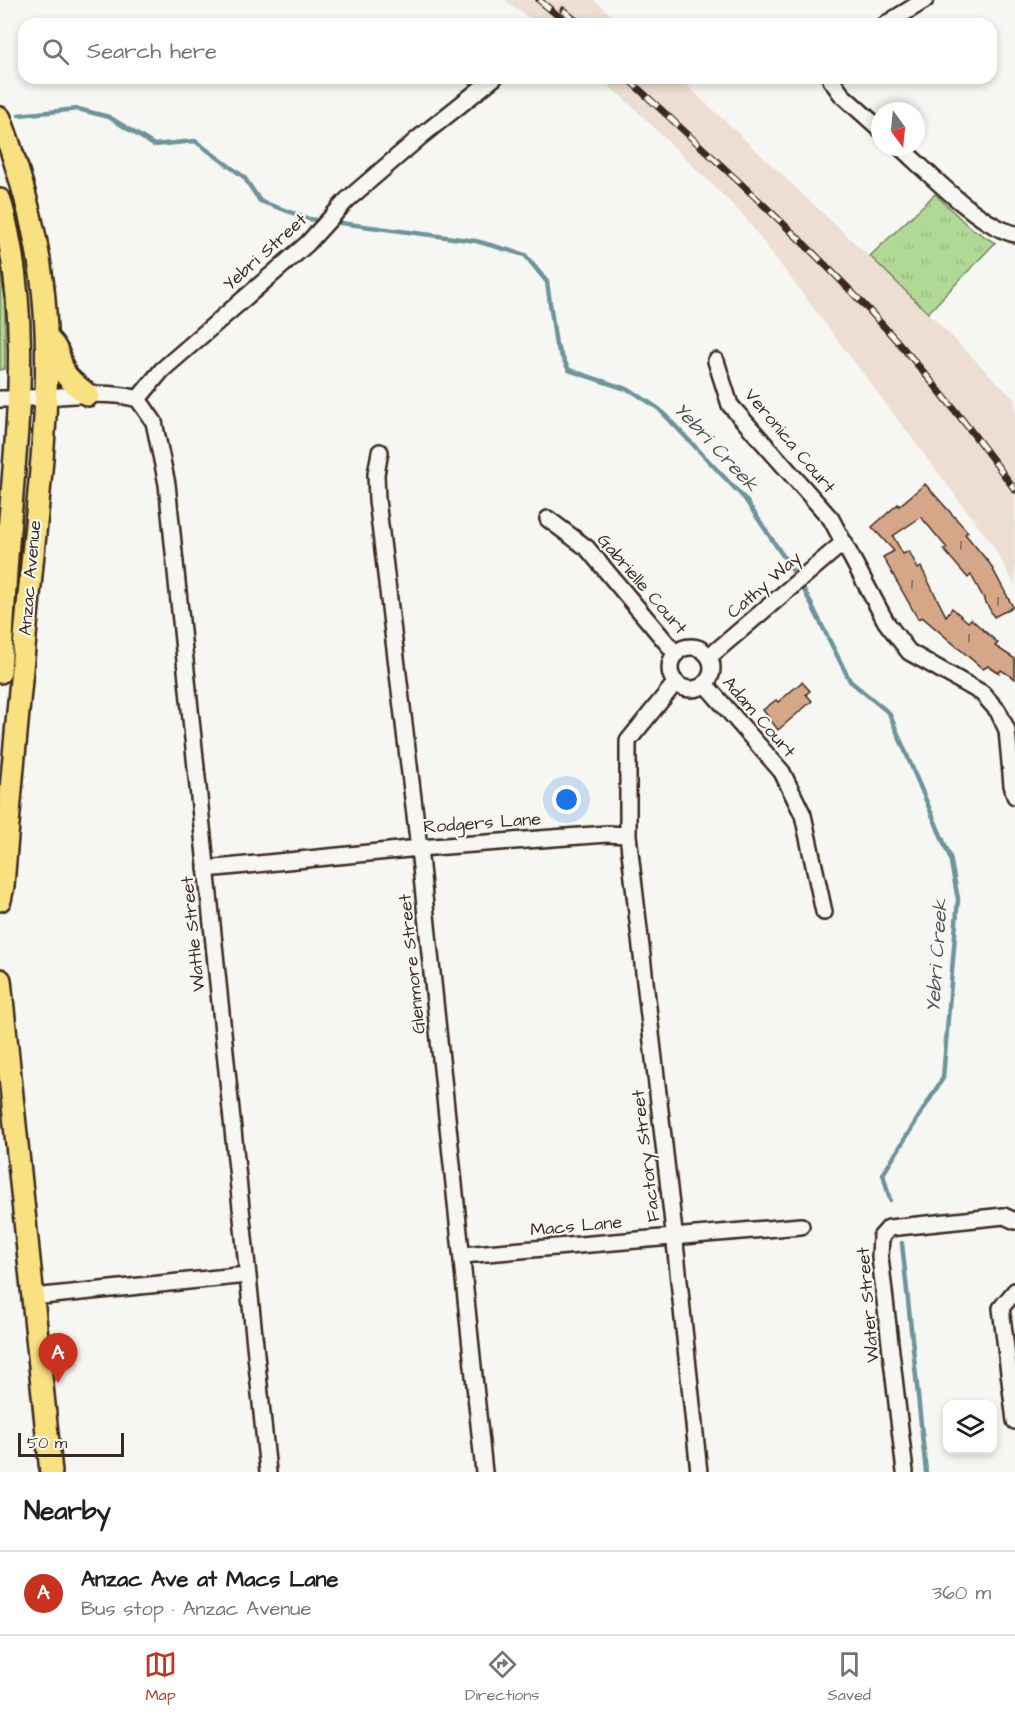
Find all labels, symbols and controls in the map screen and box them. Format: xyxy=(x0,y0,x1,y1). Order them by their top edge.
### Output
search box xyxy=(18,18,997,84)
icon: search xyxy=(39,35,72,68)
text: Search here xyxy=(87,36,217,67)
north arrow xyxy=(871,102,925,156)
street label: Yebri Street xyxy=(218,207,313,296)
street label: Veronica Court xyxy=(739,383,842,499)
water label: Yebri Creek xyxy=(667,396,766,499)
street label: Anzac Avenue xyxy=(13,519,48,637)
street label: Gabrielle Court xyxy=(591,528,693,640)
house number: 1 xyxy=(960,535,962,556)
street label: Cathy Way xyxy=(721,546,807,625)
house number: 1 xyxy=(911,574,913,595)
house number: 1 xyxy=(997,591,999,612)
house number: 1 xyxy=(968,628,970,649)
street label: Adam Court xyxy=(717,671,802,764)
your location xyxy=(552,785,581,814)
street label: Rodgers Lane xyxy=(422,806,542,841)
street label: Wattle Street xyxy=(174,874,211,993)
street label: Glenmore Street xyxy=(392,892,432,1035)
water label: Yebri Creek xyxy=(919,897,955,1014)
street label: Factory Street xyxy=(625,1088,668,1224)
street label: Macs Lane xyxy=(529,1210,623,1242)
street label: Water Street xyxy=(850,1246,885,1364)
pin: A xyxy=(38,1334,78,1383)
map controls xyxy=(943,1400,997,1454)
button: layers xyxy=(943,1400,997,1454)
scale bar xyxy=(18,1430,124,1458)
text: 50 m xyxy=(27,1432,67,1454)
text: Nearby xyxy=(24,1493,111,1529)
text: Anzac Ave at Macs Lane xyxy=(81,1564,339,1595)
text: A xyxy=(37,1579,50,1607)
text: 360 m xyxy=(932,1579,991,1607)
text: Bus stop · Anzac Avenue xyxy=(81,1595,311,1623)
tab: Map xyxy=(144,1648,177,1706)
tab: Directions xyxy=(465,1648,539,1706)
tab: Saved xyxy=(827,1648,871,1706)

